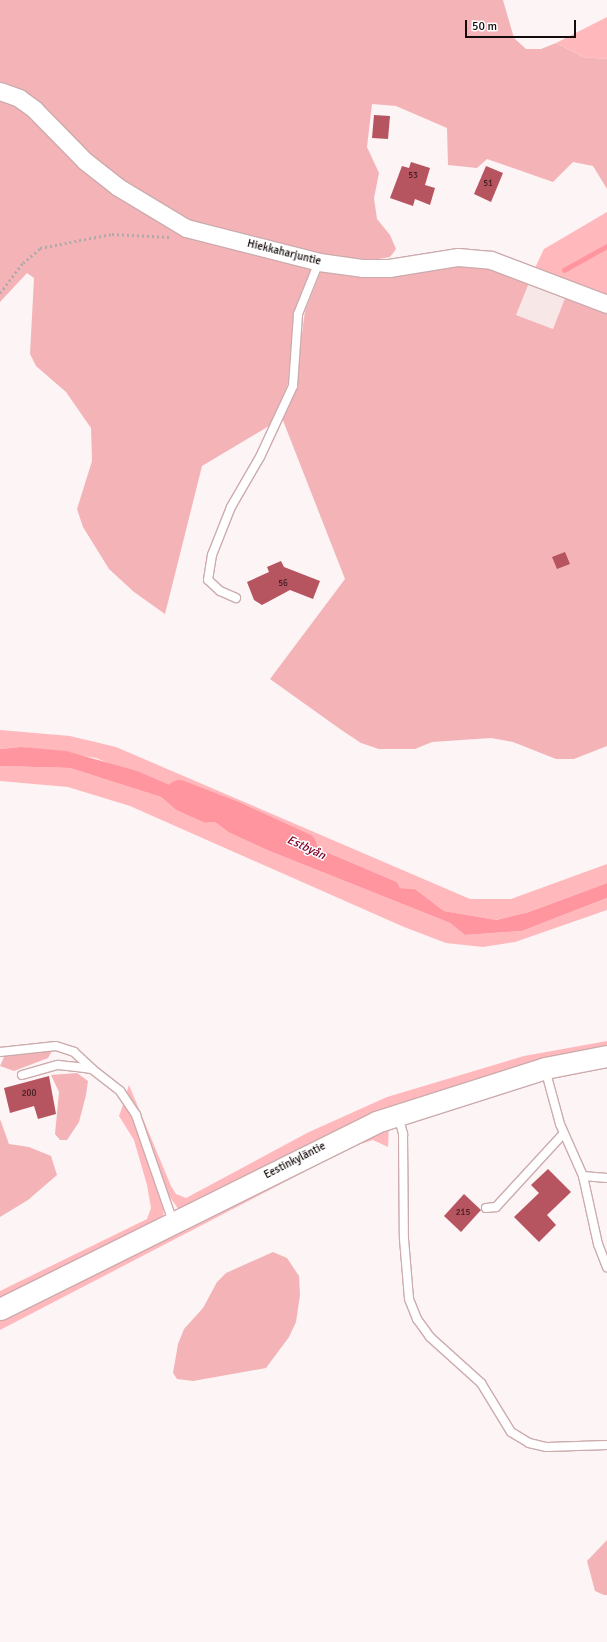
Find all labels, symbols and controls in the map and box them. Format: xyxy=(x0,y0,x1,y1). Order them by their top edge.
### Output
scale bar xyxy=(467,12,578,38)
text: 50 m xyxy=(472,19,497,34)
house number: 53 xyxy=(408,171,418,181)
house number: 51 xyxy=(483,179,493,189)
street label: Hiekkaharjuntie xyxy=(246,237,322,269)
house number: 56 xyxy=(278,579,288,589)
water label: Estbyån xyxy=(285,833,327,863)
house number: 200 xyxy=(22,1089,36,1099)
street label: Eestinkyläntie xyxy=(262,1140,328,1182)
house number: 215 xyxy=(456,1208,470,1218)

